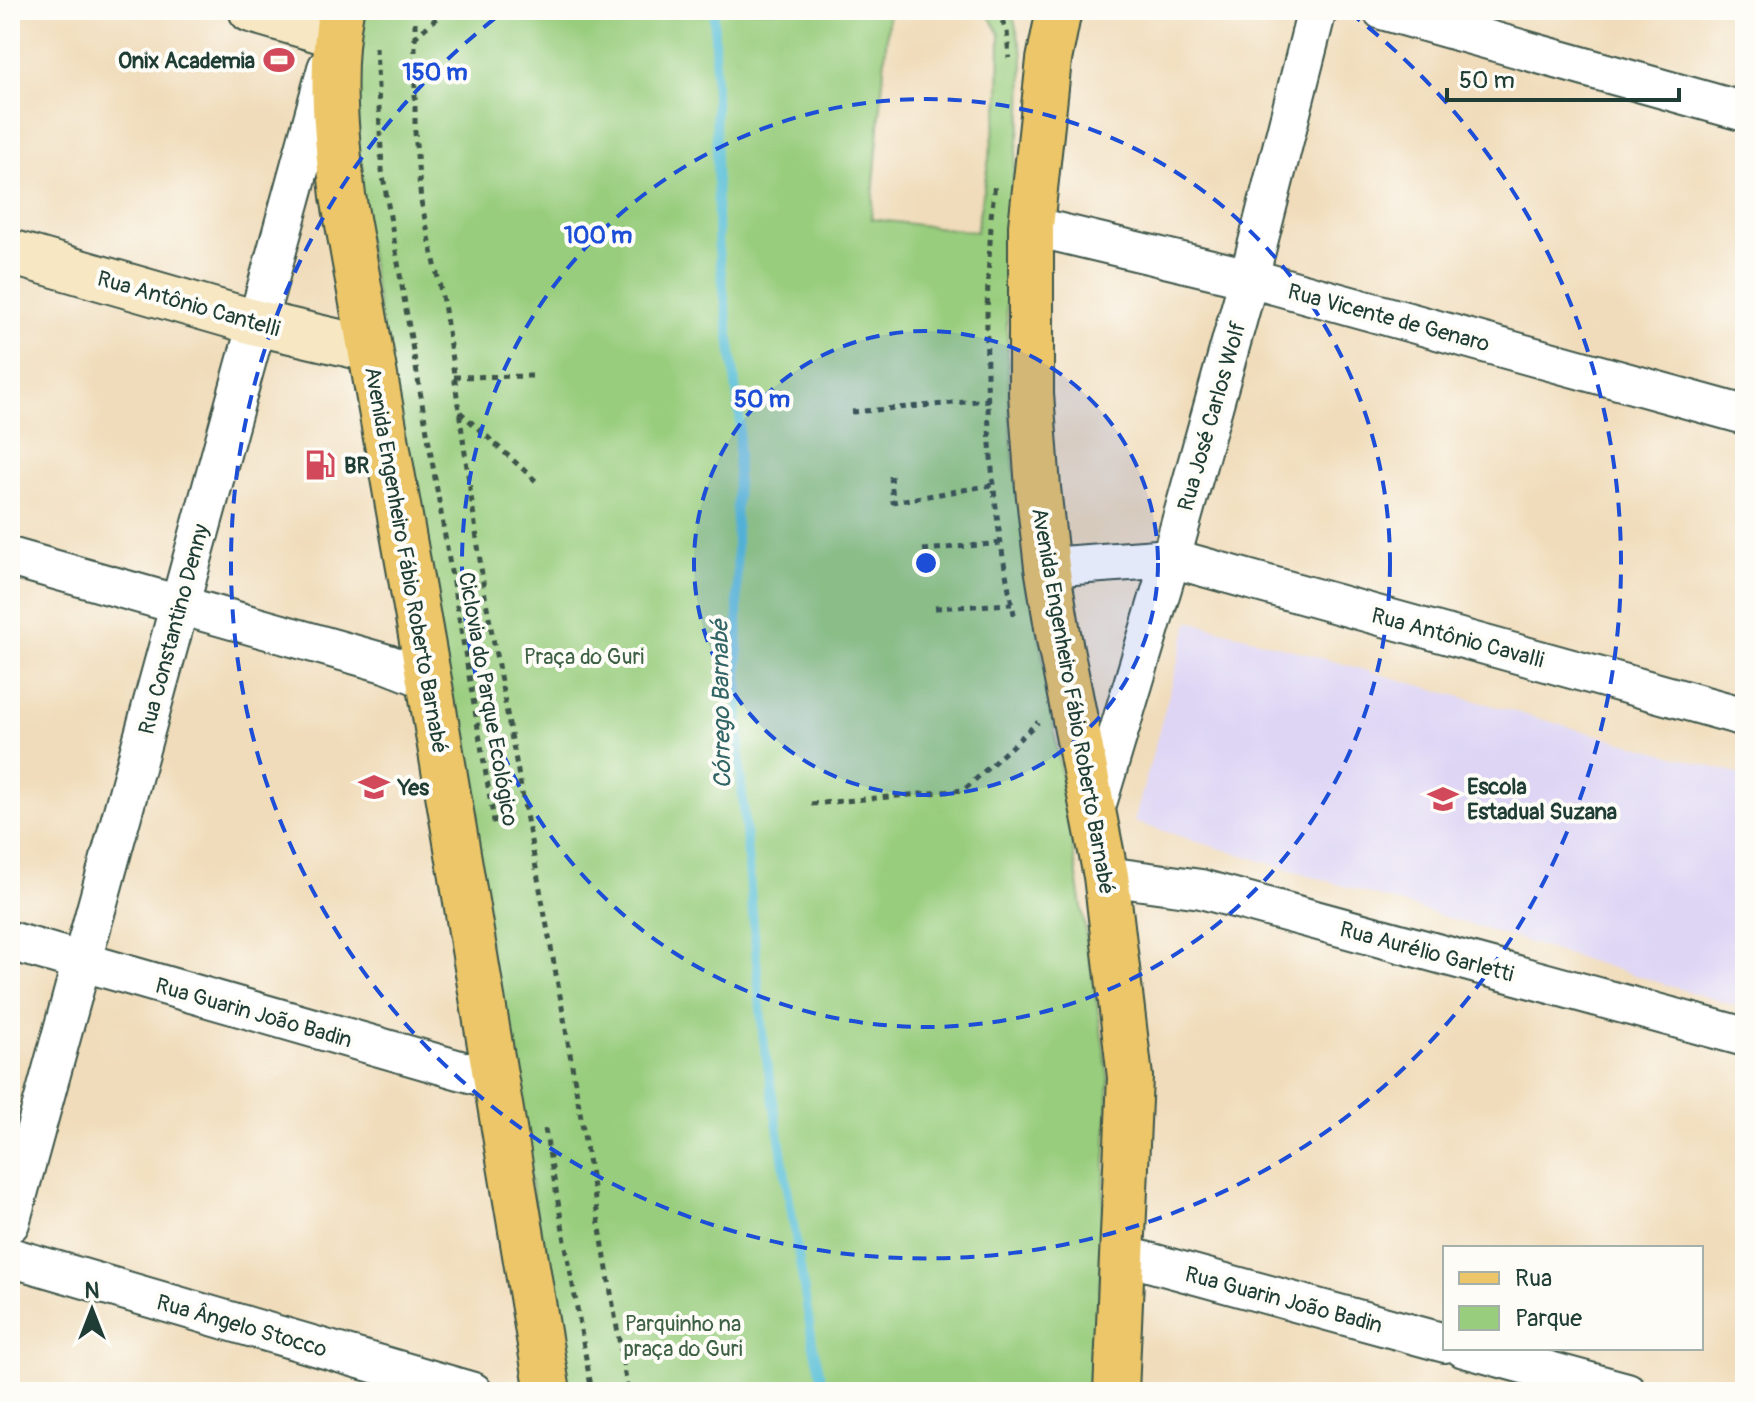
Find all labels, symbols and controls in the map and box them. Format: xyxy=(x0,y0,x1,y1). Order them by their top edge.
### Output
sports icon: Onix Academia xyxy=(262,43,296,77)
place label: Onix Academia xyxy=(118,47,255,75)
scale bar xyxy=(1447,52,1679,102)
text: 150 m xyxy=(402,58,468,87)
text: 50 m xyxy=(1459,66,1515,95)
text: 100 m xyxy=(564,221,632,250)
street label: Rua Antônio Cantelli xyxy=(94,265,283,343)
street label: Rua Vicente de Genaro xyxy=(1285,278,1493,358)
street label: Rua José Carlos Wolf xyxy=(1172,318,1252,514)
street label: Avenida Engenheiro Fábio Roberto Barnabé xyxy=(358,365,454,756)
text: 50 m xyxy=(734,385,790,414)
fuel station icon: BR xyxy=(303,448,337,482)
place label: BR xyxy=(344,452,369,480)
street label: Avenida Engenheiro Fábio Roberto Barnabé xyxy=(1025,506,1121,897)
street label: Rua Constantino Denny xyxy=(132,521,216,737)
centre of rings xyxy=(912,549,940,577)
street label: Ciclovia do Parque Ecológico xyxy=(452,570,524,829)
street label: Rua Antônio Cavalli xyxy=(1368,601,1547,674)
water label: Córrego Barnabé xyxy=(706,618,737,789)
park label: Praça do Guri xyxy=(524,643,644,671)
school or university icon: Yes xyxy=(357,770,391,804)
place label: Escola Estadual Suzana xyxy=(1467,773,1617,826)
place label: Yes xyxy=(397,774,429,802)
school or university icon: Escola Estadual Suzana xyxy=(1426,782,1460,816)
street label: Rua Aurélio Garletti xyxy=(1337,915,1517,989)
street label: Rua Guarin João Badin xyxy=(152,971,355,1054)
legend xyxy=(1443,1246,1703,1350)
street label: Rua Guarin João Badin xyxy=(1182,1260,1386,1340)
text: Rua xyxy=(1515,1264,1552,1293)
north arrow xyxy=(52,1270,132,1350)
text: N xyxy=(85,1277,100,1305)
street label: Rua Ângelo Stocco xyxy=(153,1288,330,1364)
text: Parque xyxy=(1515,1304,1582,1333)
park label: Parquinho na praça do Guri xyxy=(623,1310,743,1363)

